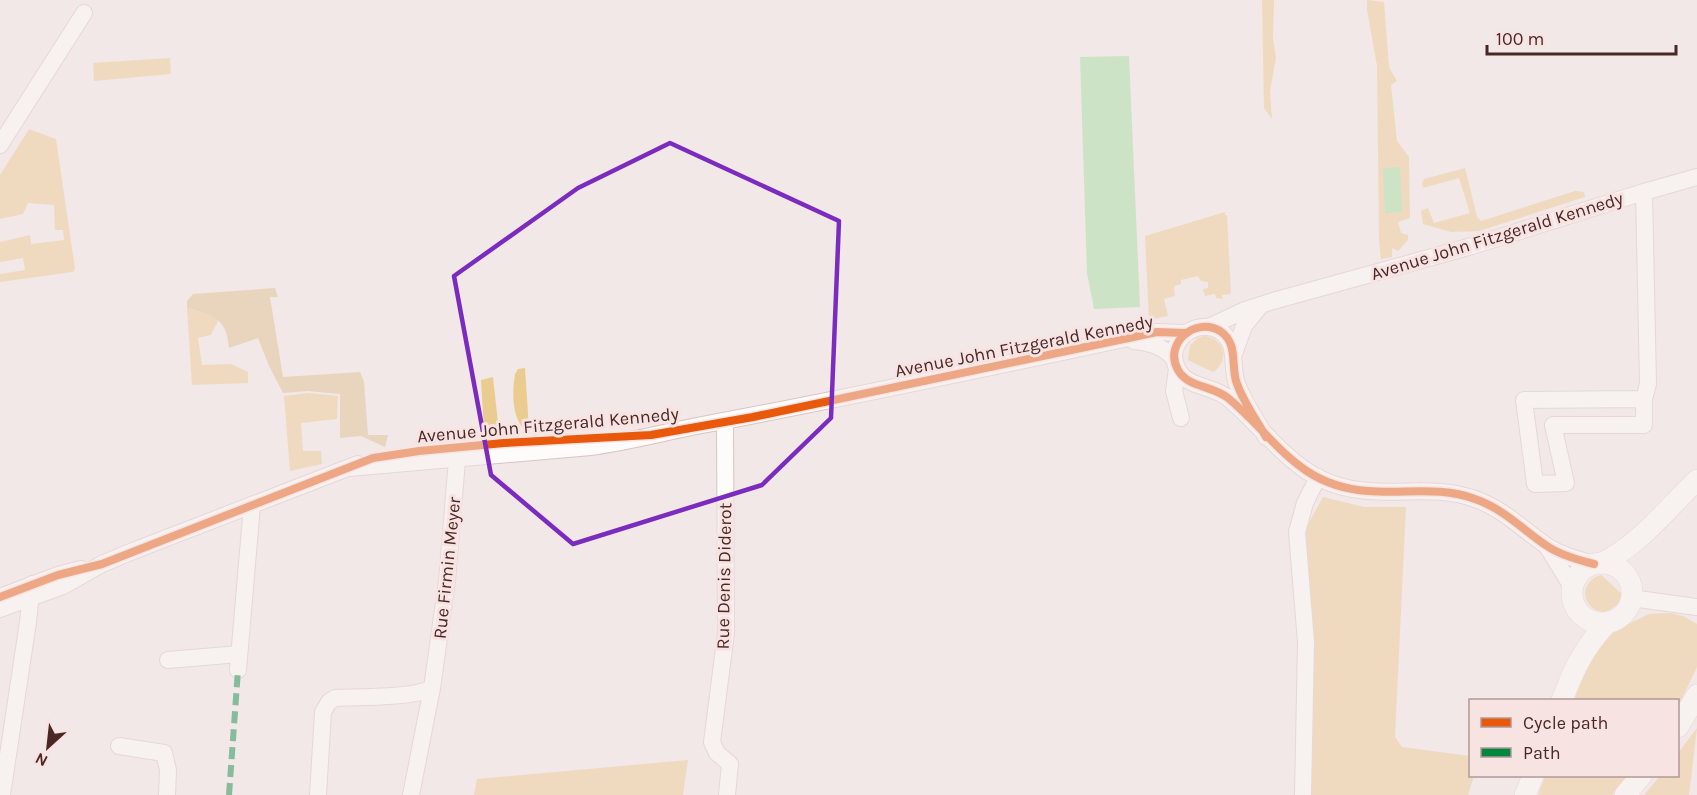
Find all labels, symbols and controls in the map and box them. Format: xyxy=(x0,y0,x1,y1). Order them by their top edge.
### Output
scale bar xyxy=(1487,18,1676,56)
text: 100 m xyxy=(1496,28,1544,50)
street label: Avenue John Fitzgerald Kennedy xyxy=(1368,187,1626,285)
street label: Avenue John Fitzgerald Kennedy xyxy=(893,310,1156,382)
street label: Avenue John Fitzgerald Kennedy xyxy=(416,403,680,447)
street label: Rue Firmin Meyer xyxy=(429,495,465,640)
street label: Rue Denis Diderot xyxy=(712,502,736,650)
legend xyxy=(1469,699,1679,777)
text: Cycle path xyxy=(1523,712,1608,734)
north arrow xyxy=(18,717,78,777)
text: Path xyxy=(1523,742,1561,764)
text: N xyxy=(32,749,51,771)

